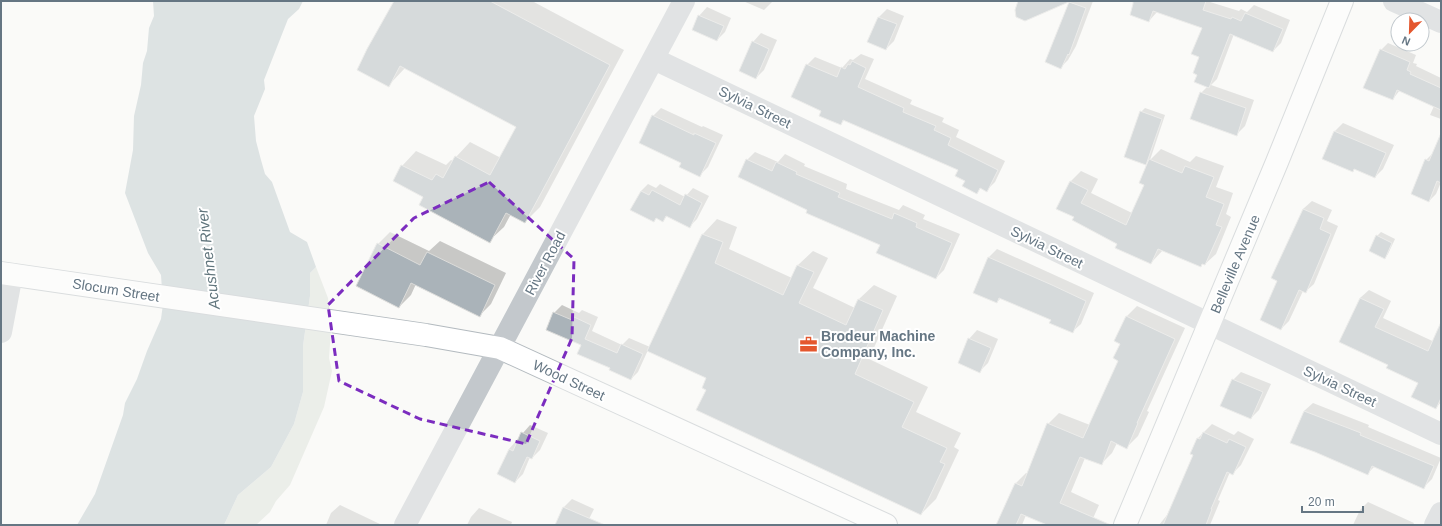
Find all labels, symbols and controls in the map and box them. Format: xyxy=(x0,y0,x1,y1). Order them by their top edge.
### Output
north arrow xyxy=(1390,12,1430,52)
text: N xyxy=(1400,34,1412,48)
street label: Sylvia Street xyxy=(716,83,794,131)
water label: Acushnet River xyxy=(193,206,223,312)
street label: Belleville Avenue xyxy=(1207,212,1263,316)
street label: Sylvia Street xyxy=(1008,223,1086,271)
street label: River Road xyxy=(521,228,569,298)
street label: Slocum Street xyxy=(71,275,161,305)
place label: Brodeur Machine Company, Inc. xyxy=(821,328,936,360)
office icon: Brodeur Machine Company, Inc. xyxy=(798,334,818,354)
street label: Wood Street xyxy=(530,356,608,404)
street label: Sylvia Street xyxy=(1301,362,1379,410)
scale bar xyxy=(1302,488,1363,514)
text: 20 m xyxy=(1308,495,1335,509)

